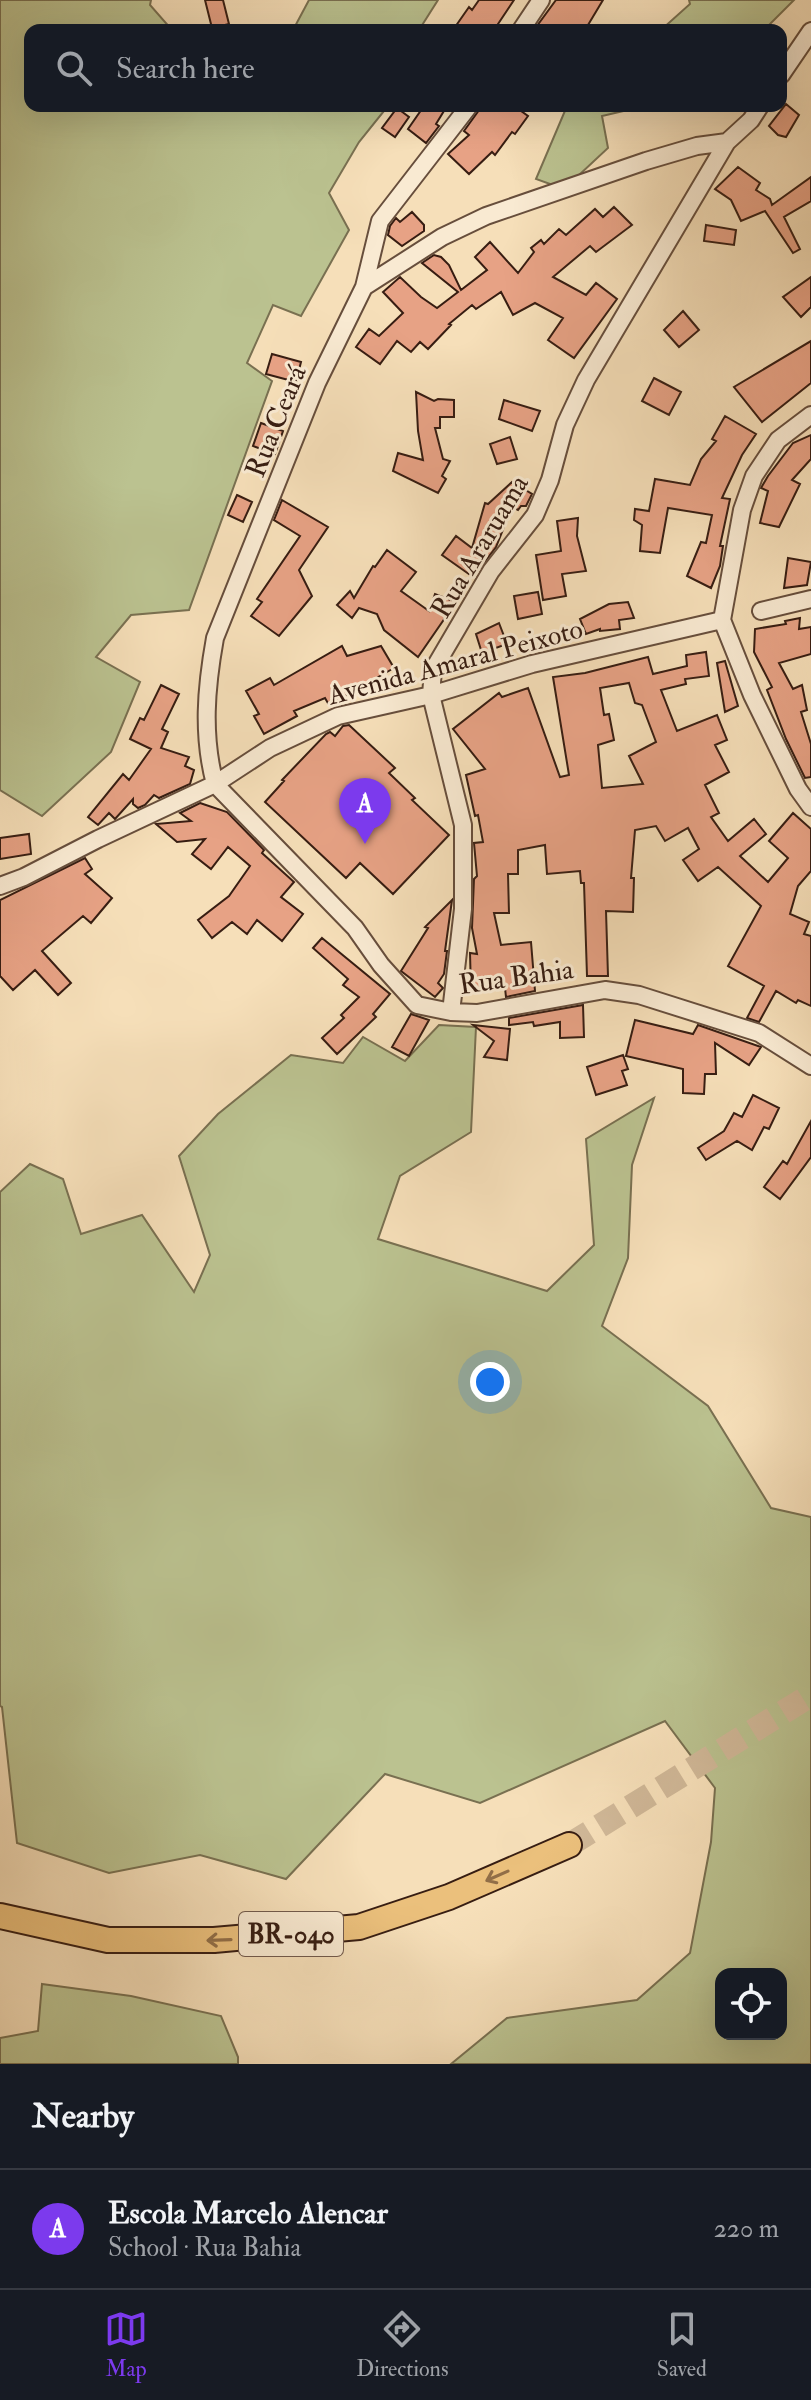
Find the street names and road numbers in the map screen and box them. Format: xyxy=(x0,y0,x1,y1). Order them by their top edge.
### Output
street label: Rua Ceará xyxy=(238,360,315,483)
street label: Rua Araruama xyxy=(424,468,537,625)
street label: Avenida Amaral Peixoto xyxy=(323,612,587,714)
street label: Rua Bahia xyxy=(457,952,576,1003)
road number: BR-040 xyxy=(239,1912,343,1956)

